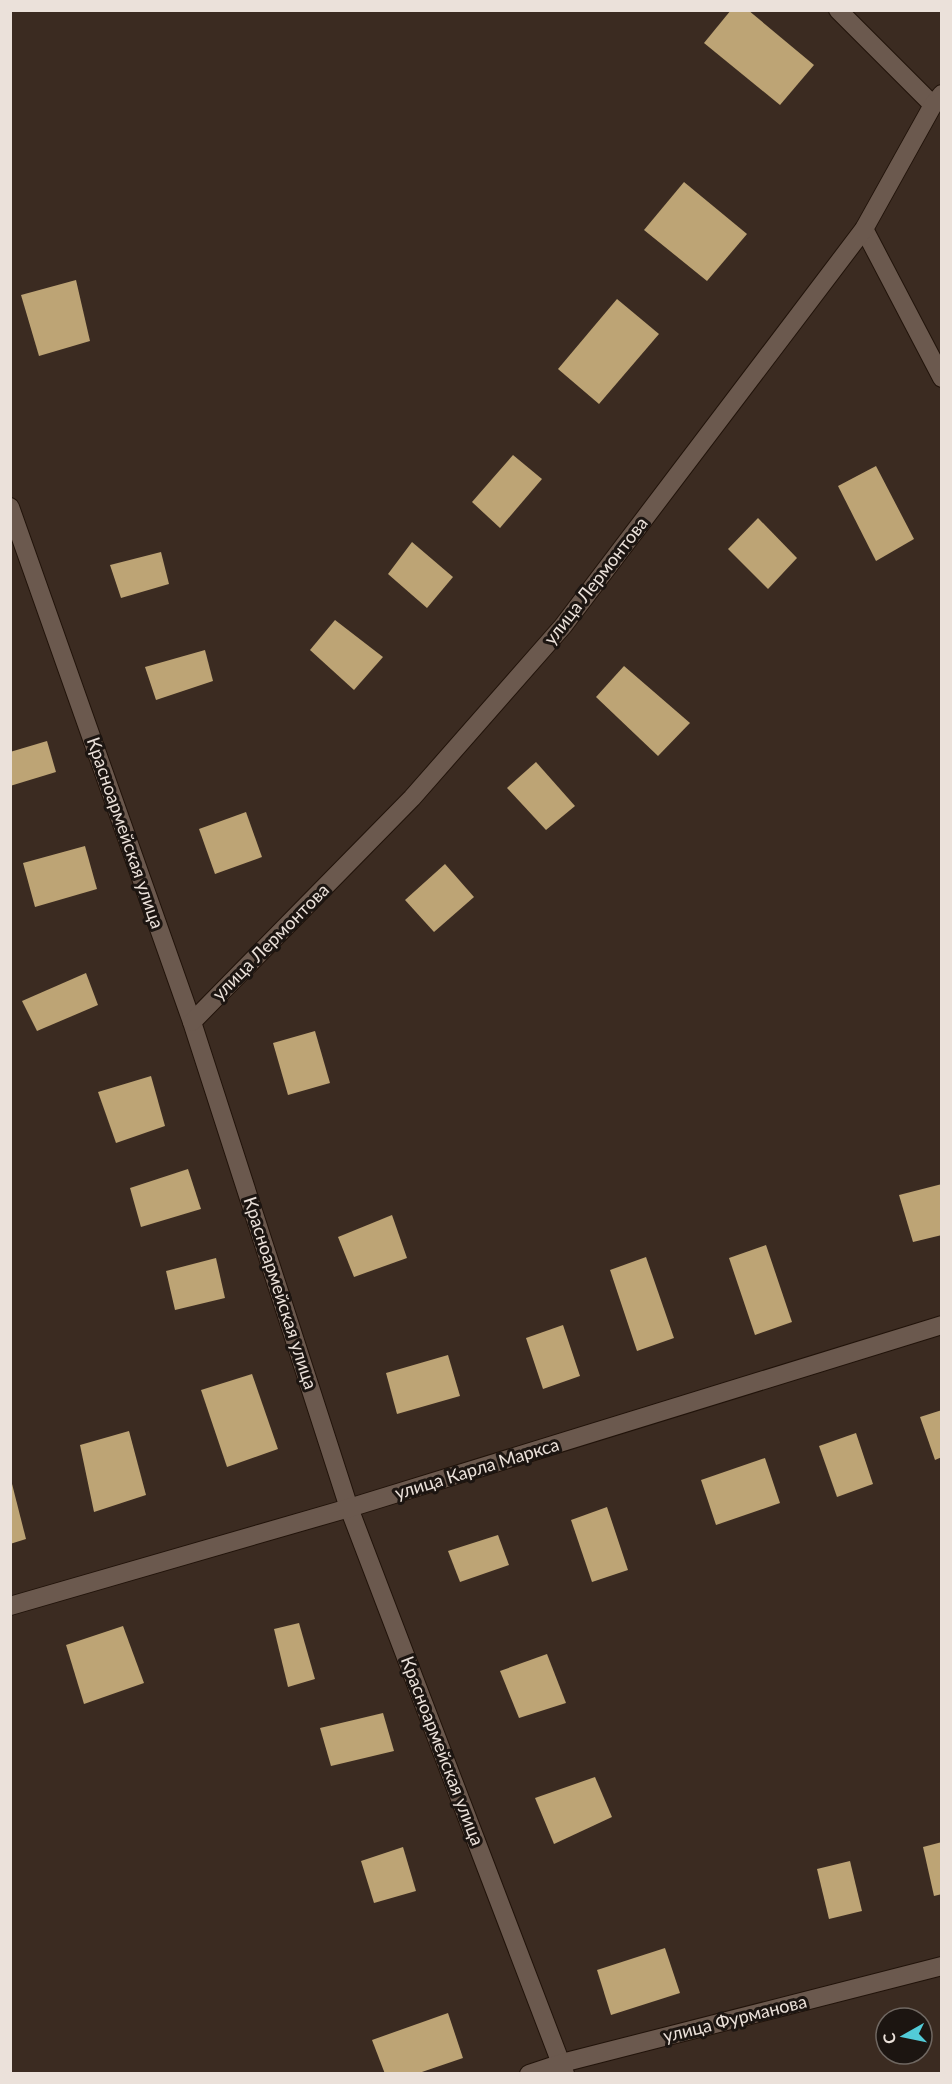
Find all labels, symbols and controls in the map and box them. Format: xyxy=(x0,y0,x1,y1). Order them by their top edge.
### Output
street label: улица Лермонтова xyxy=(539,512,652,649)
street label: Красноармейская улица xyxy=(83,734,169,931)
street label: улица Лермонтова xyxy=(207,878,333,1004)
street label: Красноармейская улица xyxy=(239,1194,322,1392)
street label: улица Карла Маркса xyxy=(392,1433,561,1503)
street label: Красноармейская улица xyxy=(397,1653,489,1848)
street label: улица Фурманова xyxy=(661,1990,809,2046)
north arrow xyxy=(874,2006,934,2066)
text: С xyxy=(878,2031,899,2045)

